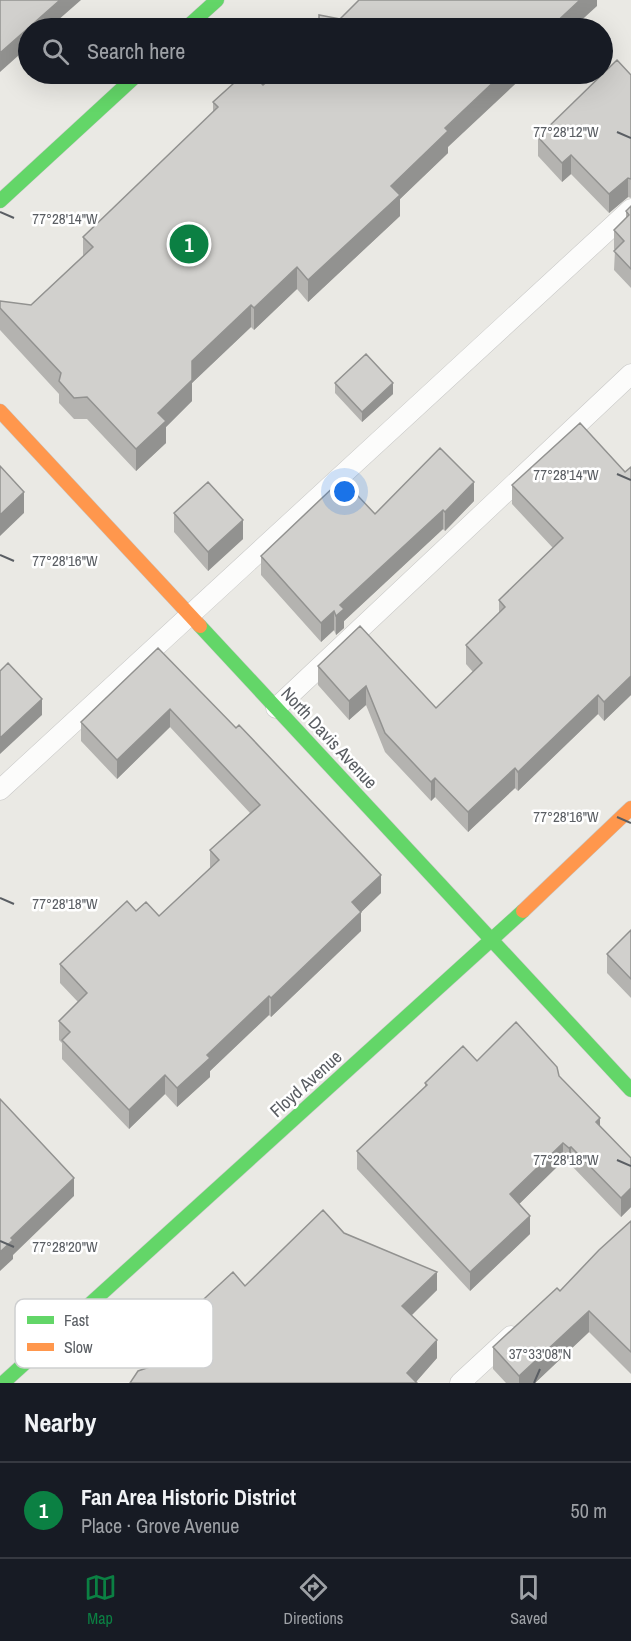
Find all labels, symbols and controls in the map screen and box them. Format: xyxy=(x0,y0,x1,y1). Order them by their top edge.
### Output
search box xyxy=(18,18,613,84)
icon: search xyxy=(39,35,72,68)
text: Search here xyxy=(87,36,185,66)
text: 77°28'12"W xyxy=(533,121,599,142)
text: 77°28'14"W xyxy=(32,208,98,229)
pin: 1 xyxy=(170,222,208,266)
text: 77°28'14"W xyxy=(533,464,599,485)
your location xyxy=(330,477,359,506)
text: 77°28'16"W xyxy=(32,550,98,571)
street label: North Davis Avenue xyxy=(276,681,383,794)
text: 77°28'16"W xyxy=(533,806,599,827)
text: 77°28'18"W xyxy=(32,893,98,914)
street label: Floyd Avenue xyxy=(264,1044,347,1123)
text: 77°28'18"W xyxy=(533,1149,599,1170)
text: 77°28'20"W xyxy=(32,1236,98,1257)
legend xyxy=(15,1299,213,1368)
text: Fast xyxy=(64,1309,89,1331)
text: Slow xyxy=(64,1336,93,1358)
text: 37°33'08"N xyxy=(509,1343,571,1364)
text: Nearby xyxy=(24,1405,96,1440)
text: Fan Area Historic District xyxy=(81,1482,296,1512)
text: 1 xyxy=(39,1497,48,1524)
text: 50 m xyxy=(571,1497,607,1524)
text: Place · Grove Avenue xyxy=(81,1512,239,1539)
tab: Map xyxy=(84,1571,117,1629)
tab: Directions xyxy=(284,1571,343,1629)
tab: Saved xyxy=(510,1571,548,1629)

